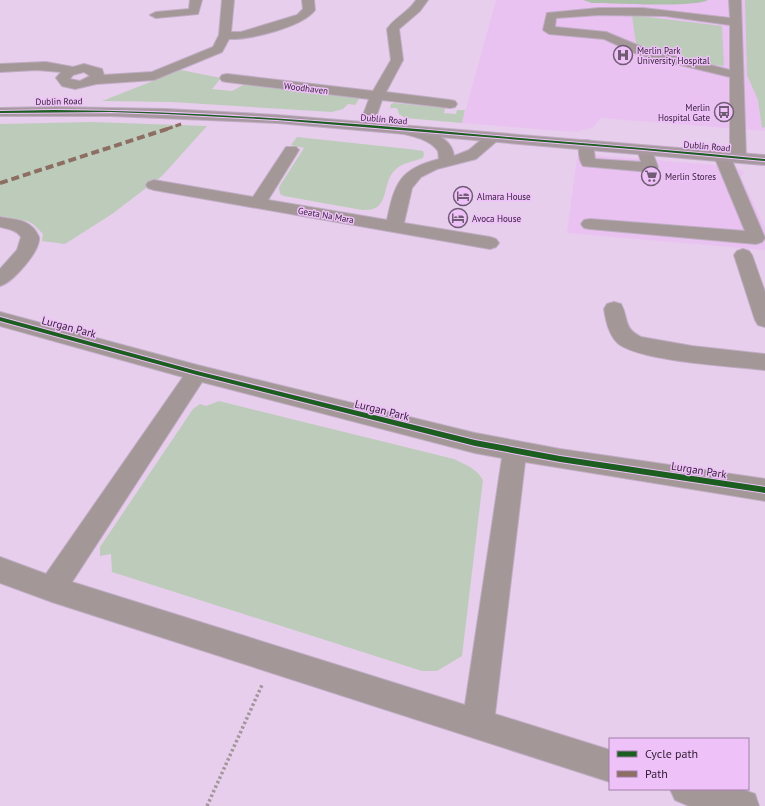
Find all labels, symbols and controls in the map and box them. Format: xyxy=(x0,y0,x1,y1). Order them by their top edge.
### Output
hospital icon: Merlin Park University Hospital xyxy=(612,44,634,66)
place label: Merlin Park University Hospital xyxy=(637,45,710,66)
street label: Woodhaven xyxy=(283,80,329,96)
street label: Dublin Road xyxy=(35,95,83,107)
bus stop icon: Merlin Hospital Gate xyxy=(713,101,735,123)
place label: Merlin Hospital Gate xyxy=(658,102,710,123)
street label: Dublin Road xyxy=(360,111,408,127)
street label: Dublin Road xyxy=(683,138,731,154)
supermarket icon: Merlin Stores xyxy=(640,165,662,187)
place label: Merlin Stores xyxy=(665,171,716,182)
hotel icon: Almara House xyxy=(452,185,474,207)
place label: Almara House xyxy=(477,191,531,202)
street label: Geata Na Mara xyxy=(297,205,355,225)
hotel icon: Avoca House xyxy=(447,207,469,229)
place label: Avoca House xyxy=(472,213,521,224)
street label: Lurgan Park xyxy=(40,313,98,341)
street label: Lurgan Park xyxy=(353,396,411,424)
street label: Lurgan Park xyxy=(670,459,728,481)
legend xyxy=(609,738,749,790)
text: Cycle path xyxy=(645,746,698,761)
text: Path xyxy=(645,766,668,781)

